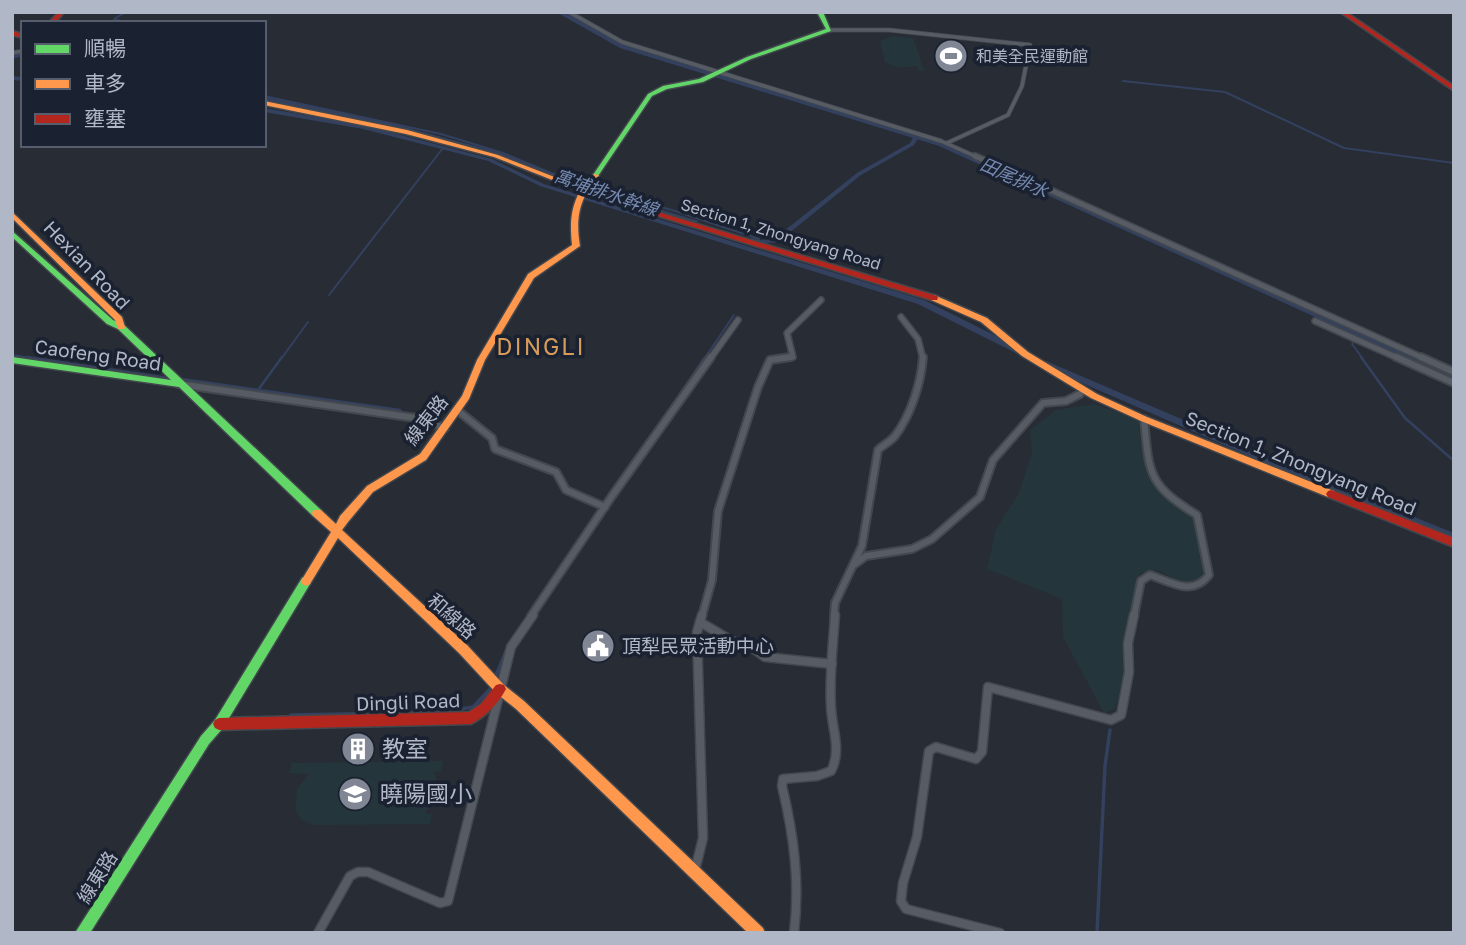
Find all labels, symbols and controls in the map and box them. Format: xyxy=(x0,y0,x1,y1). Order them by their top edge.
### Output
legend xyxy=(21,21,266,147)
text: 順暢 xyxy=(84,35,126,61)
sports icon: 和美全民運動館 xyxy=(932,37,970,75)
place label: 和美全民運動館 xyxy=(976,46,1088,66)
text: 車多 xyxy=(84,70,126,96)
text: 壅塞 xyxy=(84,105,126,131)
water label: 田尾排水 xyxy=(977,152,1053,202)
water label: 寓埔排水幹線 xyxy=(552,164,663,221)
street label: Section 1, Zhongyang Road xyxy=(679,194,883,274)
street label: Hexian Road xyxy=(39,216,135,314)
district label: DINGLI xyxy=(496,332,586,360)
street label: Caofeng Road xyxy=(33,334,163,375)
street label: 線東路 xyxy=(399,390,452,449)
street label: Section 1, Zhongyang Road xyxy=(1182,406,1420,519)
street label: 和線路 xyxy=(423,588,481,643)
public building icon: 頂犁民眾活動中心 xyxy=(579,627,617,665)
place label: 頂犁民眾活動中心 xyxy=(622,634,774,657)
street label: Dingli Road xyxy=(355,688,460,715)
building icon: 教室 xyxy=(339,730,377,768)
place label: 教室 xyxy=(382,734,428,762)
school or university icon: 曉陽國小 xyxy=(336,775,374,813)
place label: 曉陽國小 xyxy=(380,779,472,807)
street label: 線東路 xyxy=(72,846,121,907)

